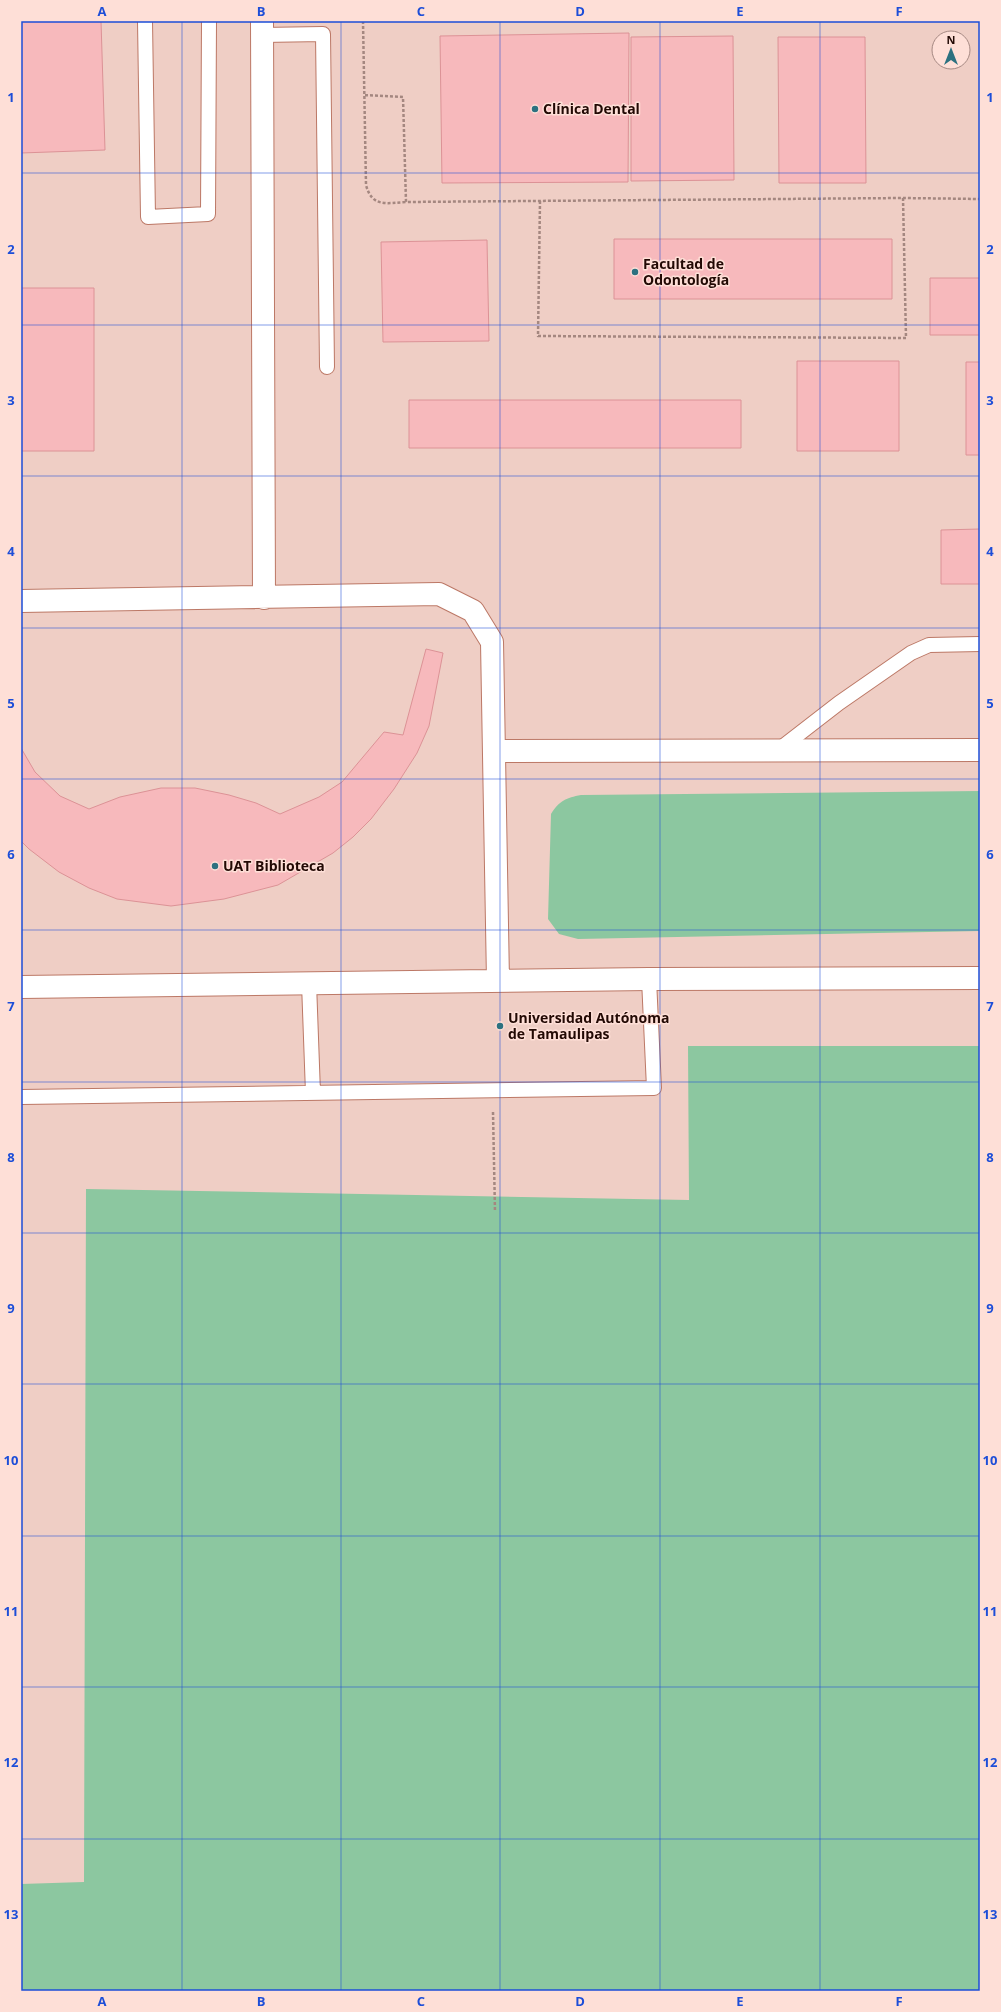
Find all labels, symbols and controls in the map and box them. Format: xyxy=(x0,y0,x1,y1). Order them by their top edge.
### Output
text: A xyxy=(98,2,107,20)
text: B xyxy=(257,2,266,20)
text: C xyxy=(417,2,425,20)
text: D xyxy=(575,2,585,20)
text: E xyxy=(736,2,744,20)
text: F xyxy=(895,2,903,20)
north arrow xyxy=(931,30,971,70)
text: N xyxy=(947,32,955,47)
text: 1 xyxy=(7,88,15,106)
text: 1 xyxy=(986,88,994,106)
place label: Clínica Dental xyxy=(543,99,640,118)
marker: Clínica Dental xyxy=(530,104,540,114)
text: 2 xyxy=(7,240,15,258)
text: 2 xyxy=(986,240,994,258)
place label: Facultad de Odontología xyxy=(643,254,729,289)
marker: Facultad de Odontología xyxy=(630,267,640,277)
text: 3 xyxy=(7,391,15,409)
text: 3 xyxy=(986,391,994,409)
text: 4 xyxy=(7,542,15,560)
text: 4 xyxy=(986,542,994,560)
text: 5 xyxy=(7,694,15,712)
text: 5 xyxy=(986,694,994,712)
text: 6 xyxy=(7,845,15,863)
text: 6 xyxy=(986,845,994,863)
place label: UAT Biblioteca xyxy=(223,856,325,875)
marker: UAT Biblioteca xyxy=(210,861,220,871)
text: 7 xyxy=(7,997,15,1015)
text: 7 xyxy=(986,997,994,1015)
place label: Universidad Autónoma de Tamaulipas xyxy=(508,1008,669,1043)
marker: Universidad Autónoma de Tamaulipas xyxy=(495,1021,505,1031)
text: 8 xyxy=(7,1148,15,1166)
text: 8 xyxy=(986,1148,994,1166)
text: 9 xyxy=(7,1299,15,1317)
text: 9 xyxy=(986,1299,994,1317)
text: 10 xyxy=(4,1451,18,1469)
text: 10 xyxy=(983,1451,997,1469)
text: 11 xyxy=(4,1602,18,1620)
text: 11 xyxy=(983,1602,997,1620)
text: 12 xyxy=(4,1753,19,1771)
text: 12 xyxy=(983,1753,998,1771)
text: 13 xyxy=(4,1905,18,1923)
text: 13 xyxy=(983,1905,997,1923)
text: A xyxy=(98,1992,107,2010)
text: B xyxy=(257,1992,266,2010)
text: C xyxy=(417,1992,425,2010)
text: D xyxy=(575,1992,585,2010)
text: E xyxy=(736,1992,744,2010)
text: F xyxy=(895,1992,903,2010)

